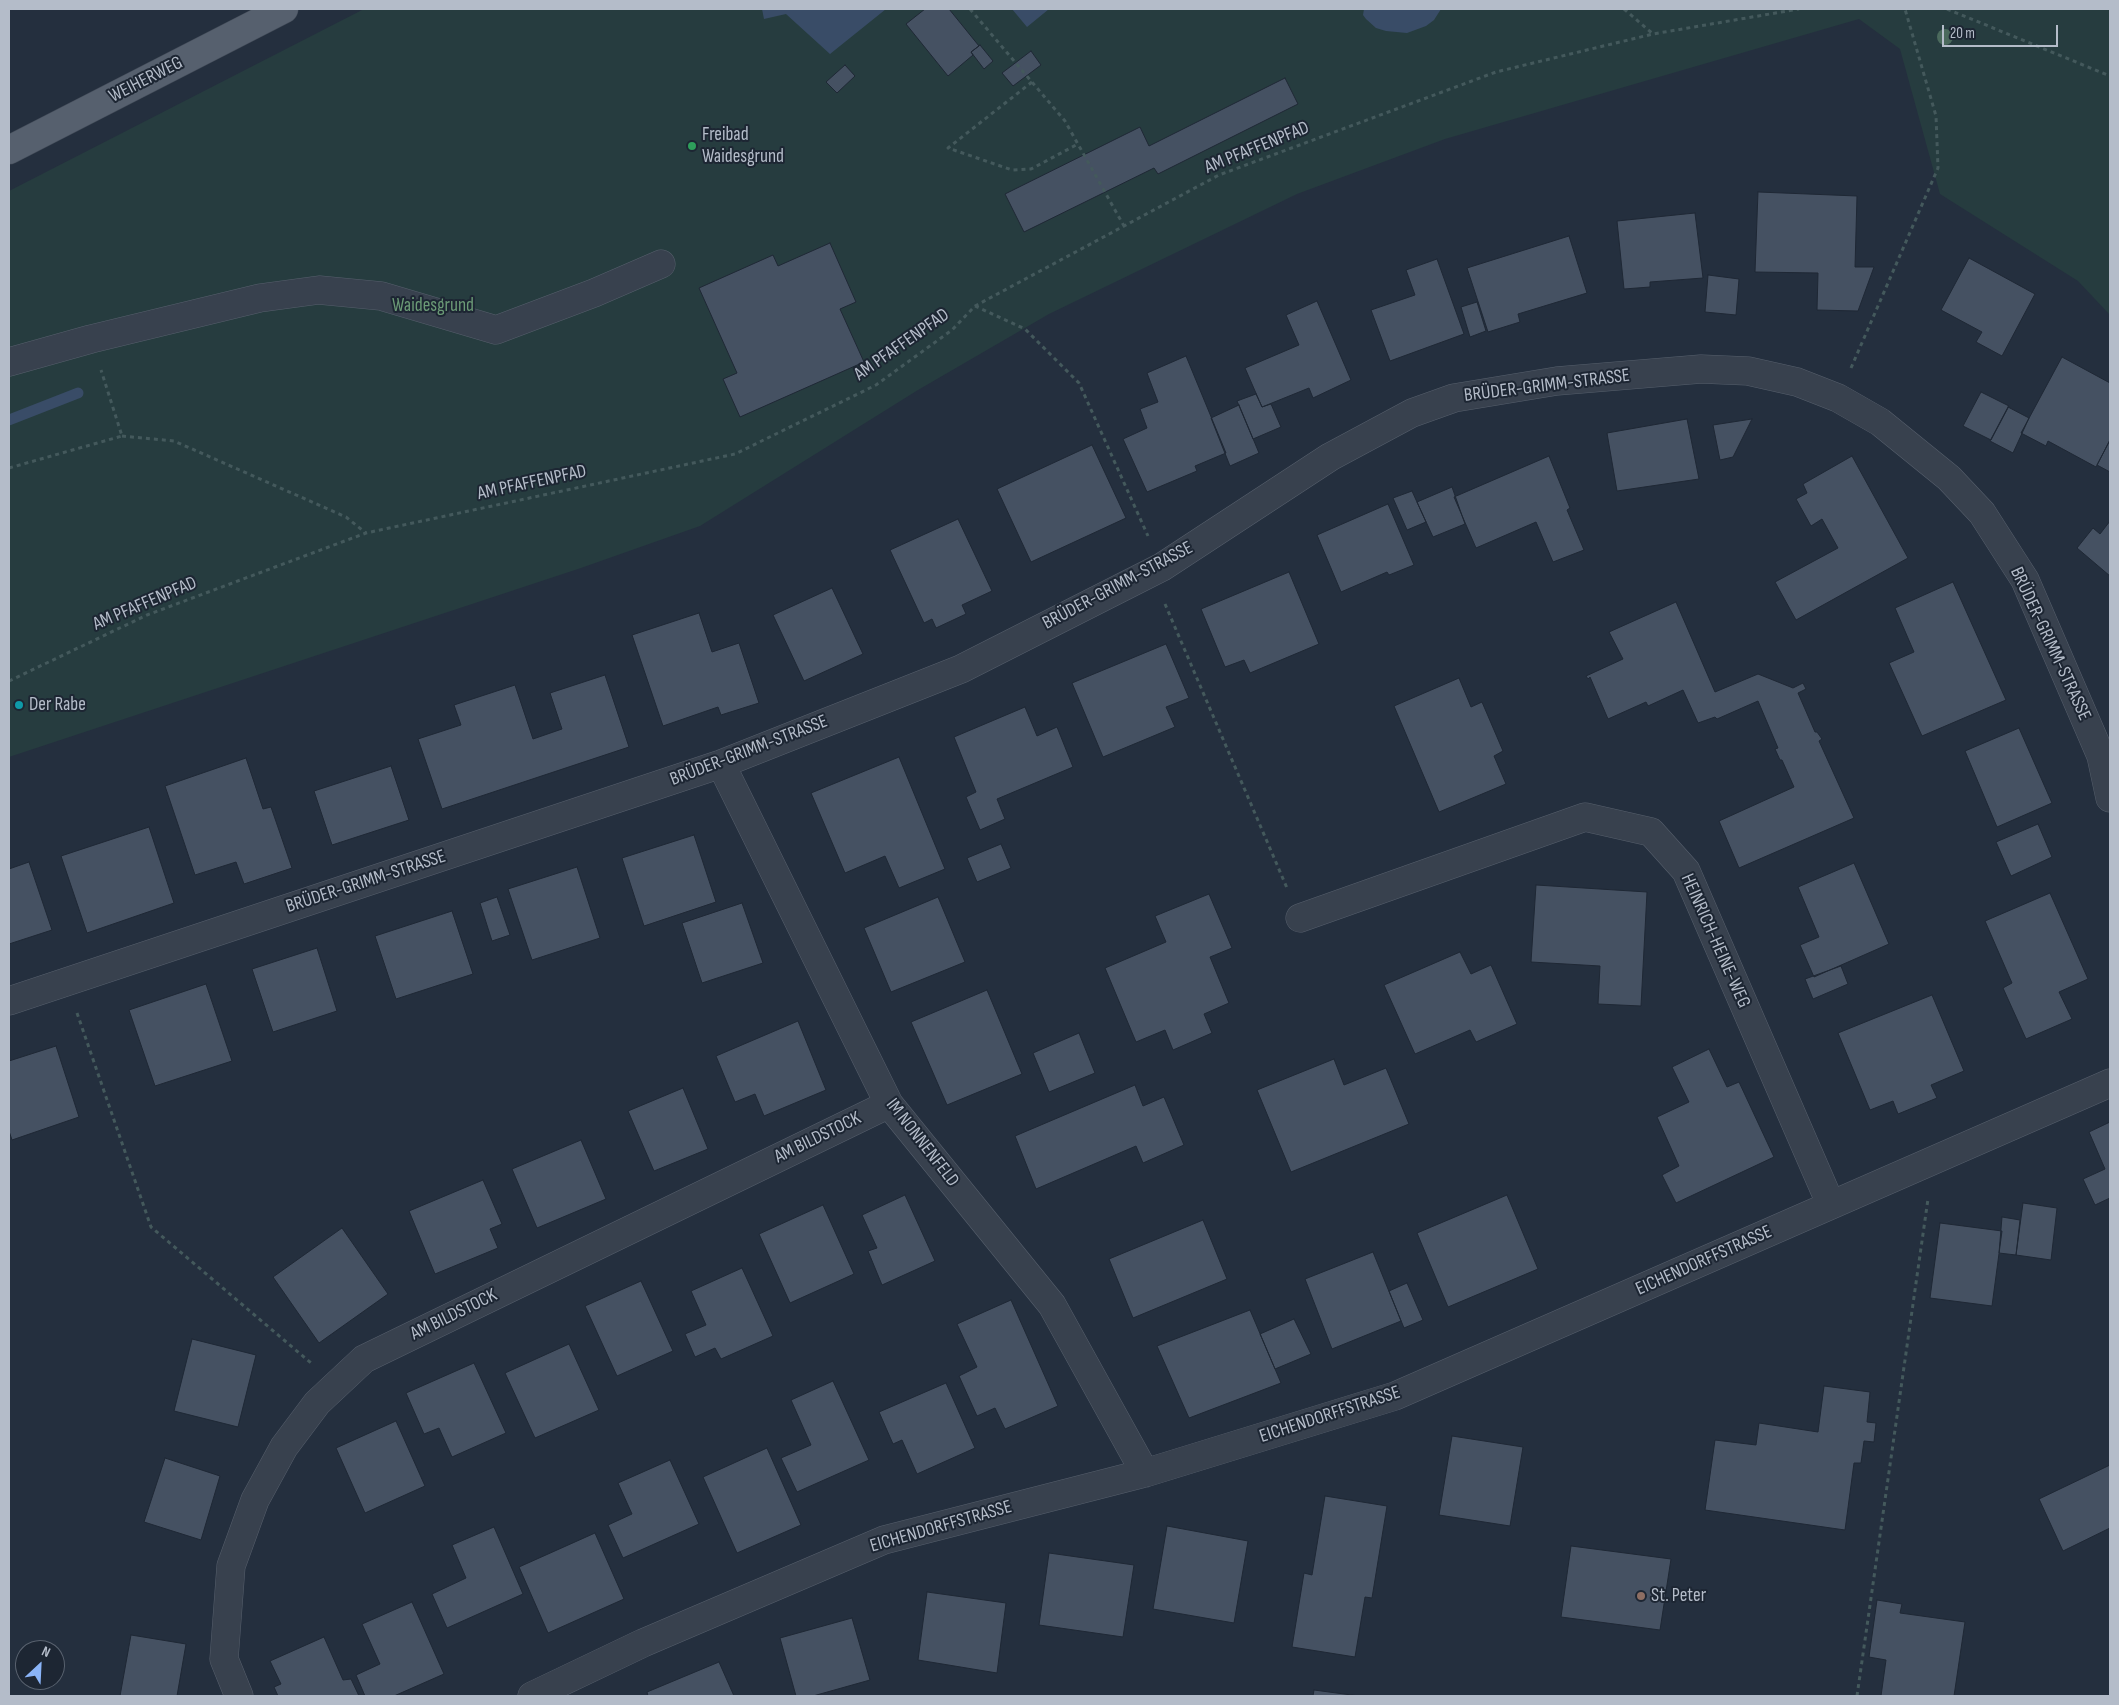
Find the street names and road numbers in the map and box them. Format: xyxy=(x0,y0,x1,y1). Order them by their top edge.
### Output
street label: WEIHERWEG xyxy=(105,52,187,108)
street label: AM PFAFFENPFAD xyxy=(1201,117,1313,179)
street label: AM PFAFFENPFAD xyxy=(850,304,954,386)
street label: BRÜDER-GRIMM-STRASSE xyxy=(1463,365,1631,407)
street label: AM PFAFFENPFAD xyxy=(475,460,589,506)
street label: BRÜDER-GRIMM-STRASSE xyxy=(1039,537,1197,635)
street label: BRÜDER-GRIMM-STRASSE xyxy=(2004,564,2096,724)
street label: AM PFAFFENPFAD xyxy=(90,572,200,636)
street label: BRÜDER-GRIMM-STRASSE xyxy=(667,710,831,792)
street label: BRÜDER-GRIMM-STRASSE xyxy=(283,845,449,919)
street label: HEINRICH-HEINE-WEG xyxy=(1675,870,1755,1012)
street label: IM NONNENFELD xyxy=(880,1094,964,1192)
street label: AM BILDSTOCK xyxy=(771,1107,865,1169)
street label: EICHENDORFFSTRASSE xyxy=(1632,1221,1776,1301)
street label: AM BILDSTOCK xyxy=(407,1284,501,1346)
street label: EICHENDORFFSTRASSE xyxy=(1257,1382,1403,1448)
street label: EICHENDORFFSTRASSE xyxy=(867,1496,1015,1558)

